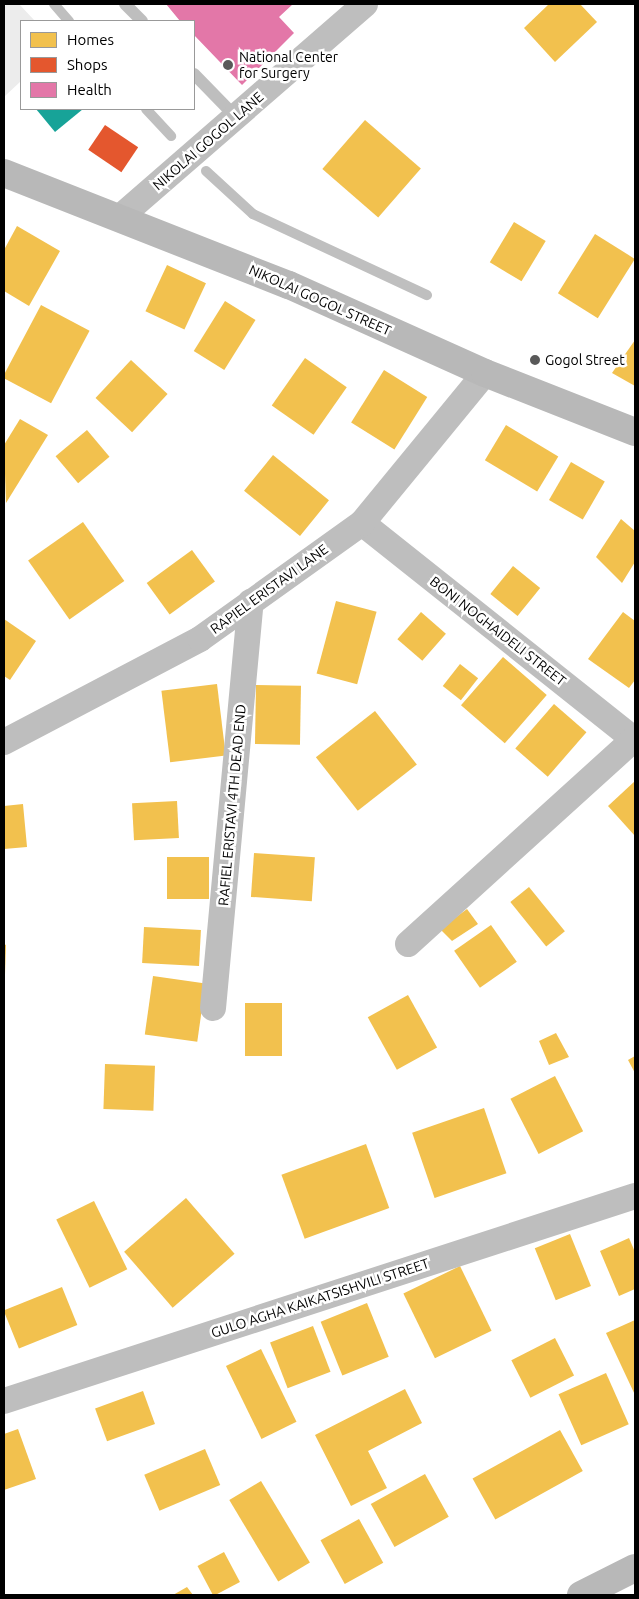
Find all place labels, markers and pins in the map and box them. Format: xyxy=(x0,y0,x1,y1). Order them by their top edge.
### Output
place label: National Center for Surgery xyxy=(239,49,338,82)
marker: National Center for Surgery xyxy=(221,58,235,72)
place label: Gogol Street xyxy=(545,352,625,368)
marker: Gogol Street xyxy=(529,354,541,366)

